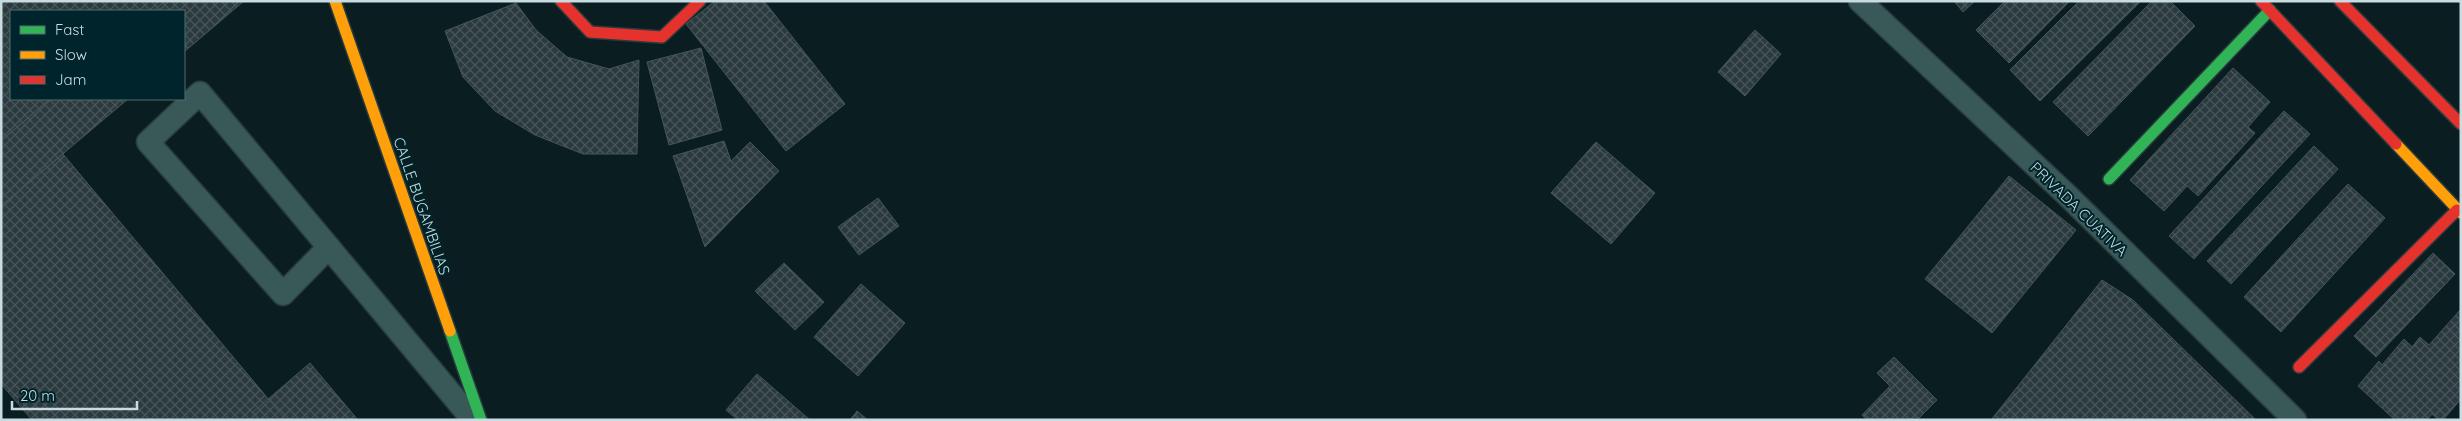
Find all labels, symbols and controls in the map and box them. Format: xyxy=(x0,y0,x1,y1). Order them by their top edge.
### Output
legend xyxy=(10,10,185,100)
text: Fast xyxy=(55,20,84,39)
text: Slow xyxy=(55,45,87,64)
text: Jam xyxy=(55,70,86,89)
street label: CALLE BUGAMBILIAS xyxy=(390,135,454,277)
street label: PRIVADA CUATIVA xyxy=(2026,158,2132,260)
scale bar xyxy=(12,378,138,410)
text: 20 m xyxy=(20,386,55,405)

